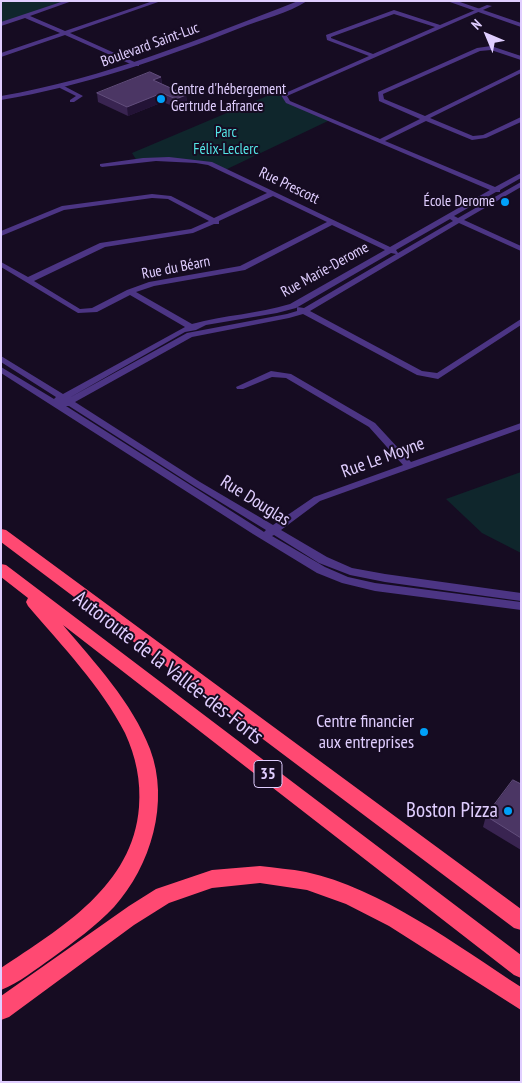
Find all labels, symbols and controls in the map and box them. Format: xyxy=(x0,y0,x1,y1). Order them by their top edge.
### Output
north arrow xyxy=(462,10,512,60)
text: N xyxy=(467,15,485,33)
street label: Boulevard Saint-Luc xyxy=(98,19,202,71)
place label: Centre d'hébergement Gertrude Lafrance xyxy=(171,81,286,116)
marker: Centre d'hébergement Gertrude Lafrance xyxy=(155,93,167,105)
park label: Parc Félix-Leclerc xyxy=(193,124,259,159)
street label: Rue Prescott xyxy=(256,164,322,208)
place label: École Derome xyxy=(424,193,495,211)
marker: École Derome xyxy=(499,196,511,208)
street label: Rue Marie-Derome xyxy=(278,239,372,301)
street label: Rue du Béarn xyxy=(140,253,212,283)
street label: Rue Le Moyne xyxy=(339,433,427,483)
street label: Rue Douglas xyxy=(216,471,294,531)
street label: Autoroute de la Vallée-des-Forts xyxy=(68,586,268,750)
place label: Centre financier aux entreprises xyxy=(316,711,414,754)
marker: Centre financier aux entreprises xyxy=(418,726,430,738)
road number: 35 xyxy=(254,761,282,788)
place label: Boston Pizza xyxy=(406,798,498,824)
marker: Boston Pizza xyxy=(502,805,514,817)

